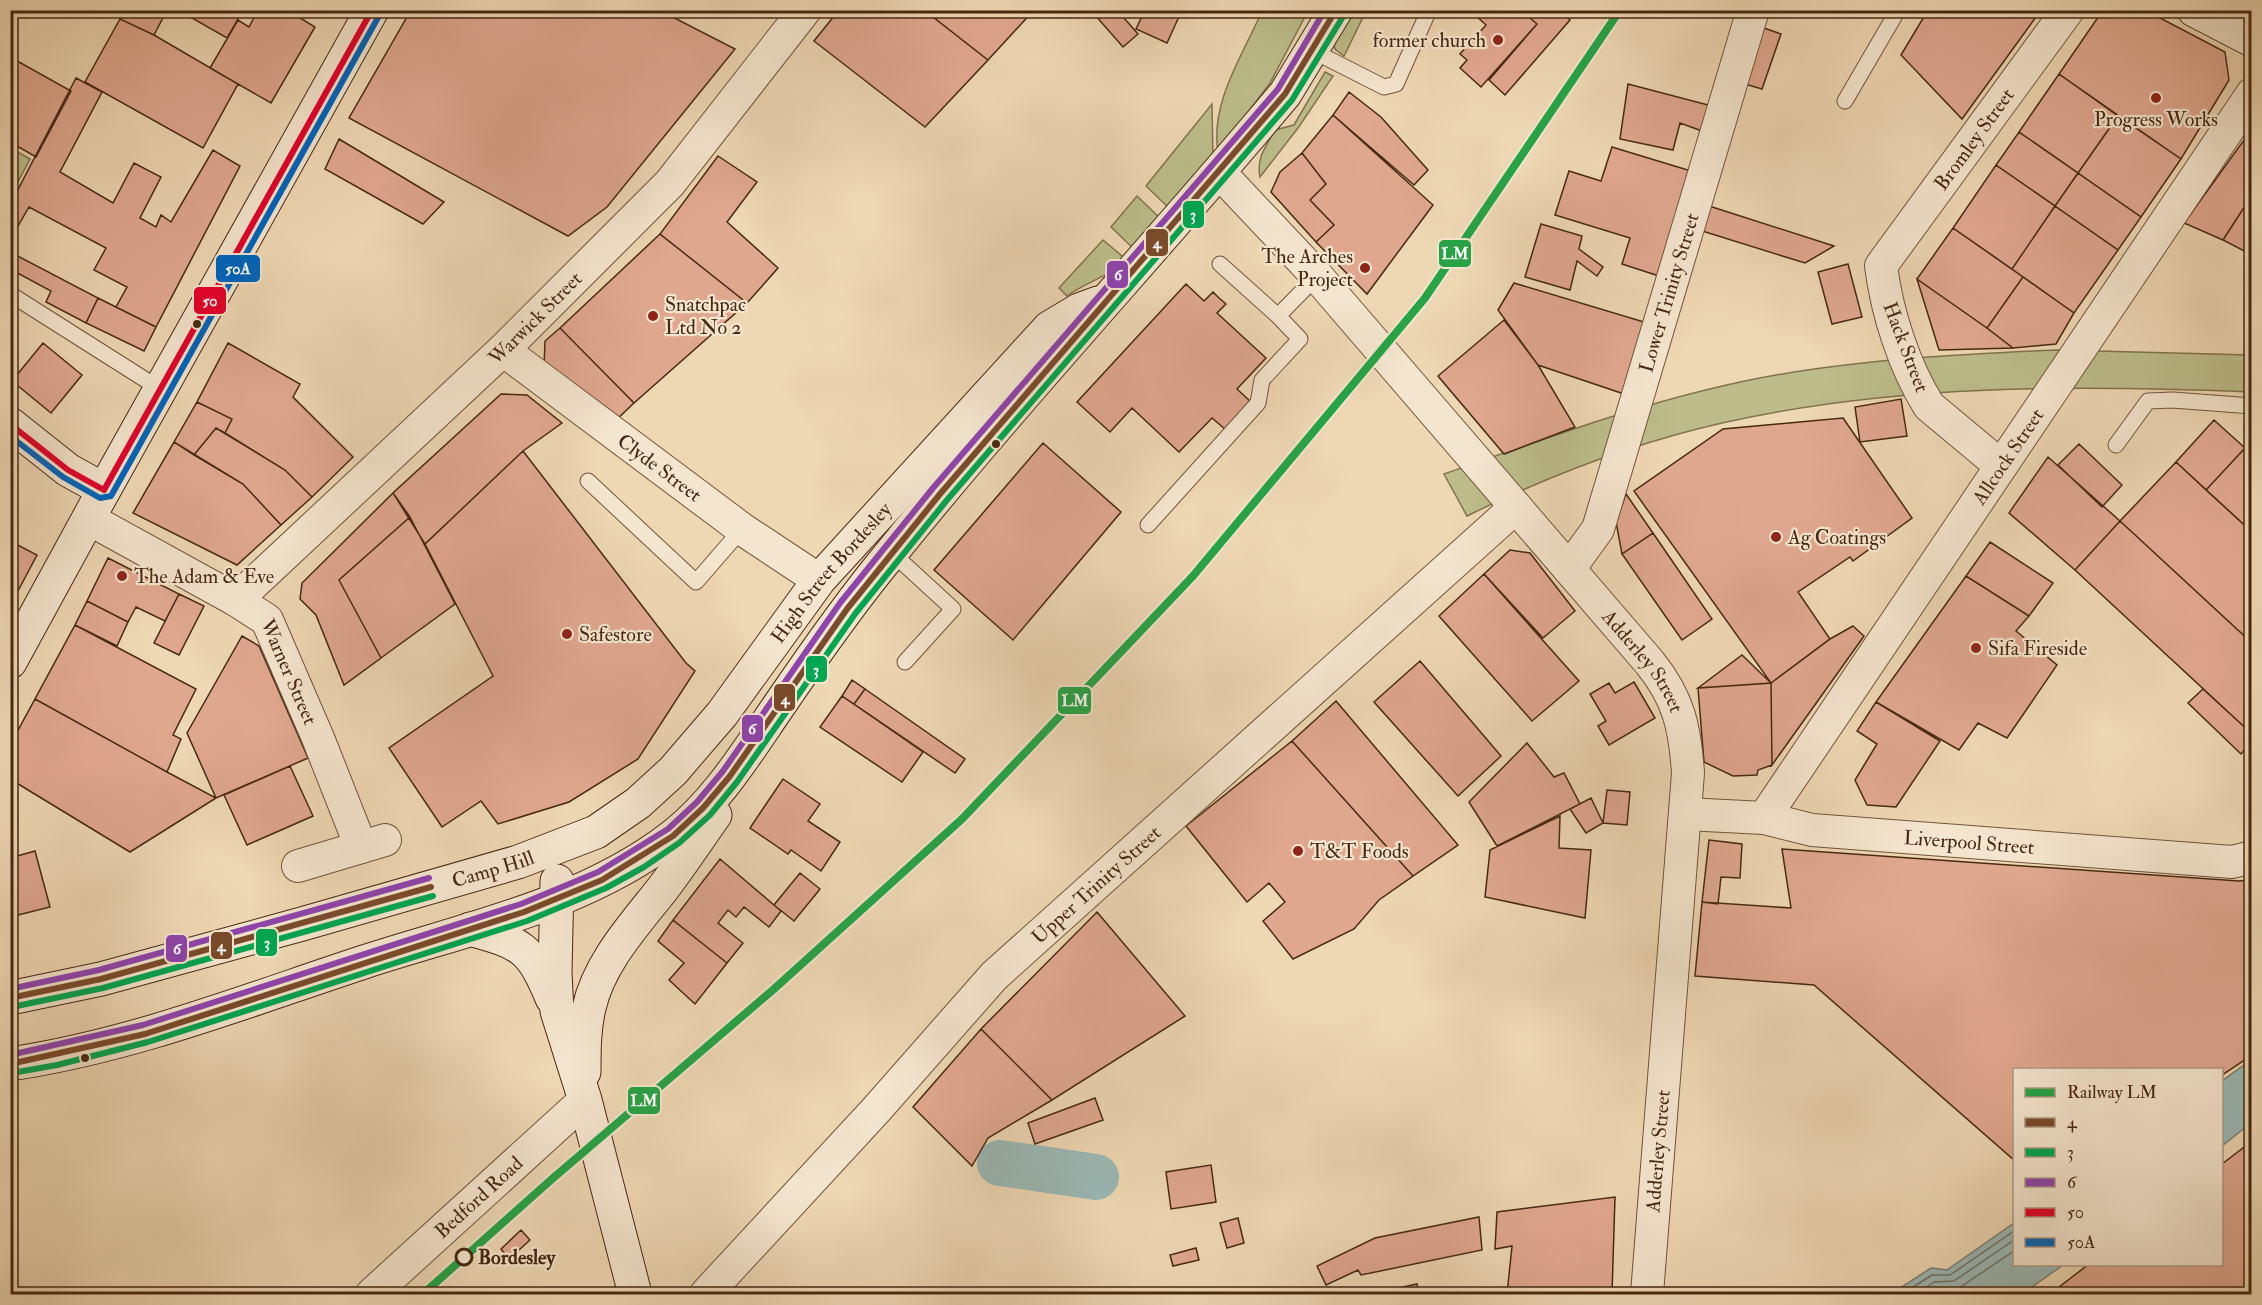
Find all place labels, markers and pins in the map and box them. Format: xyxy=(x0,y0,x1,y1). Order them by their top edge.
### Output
place label: former church xyxy=(1372,28,1487,53)
marker: former church xyxy=(1491,33,1505,47)
marker: Progress Works xyxy=(2149,91,2163,105)
place label: Progress Works xyxy=(2094,107,2218,132)
place label: The Arches Project xyxy=(1261,244,1354,292)
marker: The Arches Project xyxy=(1358,261,1372,275)
place label: Snatchpac Ltd No 2 xyxy=(665,292,746,340)
marker: Snatchpac Ltd No 2 xyxy=(646,309,660,323)
unlabelled marker xyxy=(191,318,203,330)
unlabelled marker xyxy=(990,438,1002,450)
place label: Ag Coatings xyxy=(1787,525,1886,550)
marker: Ag Coatings xyxy=(1769,530,1783,544)
place label: The Adam & Eve xyxy=(134,564,274,589)
marker: The Adam & Eve xyxy=(115,569,129,583)
place label: Safestore xyxy=(579,622,652,647)
marker: Safestore xyxy=(560,627,574,641)
place label: Sifa Fireside xyxy=(1988,636,2087,661)
marker: Sifa Fireside xyxy=(1969,641,1983,655)
place label: T&T Foods xyxy=(1310,839,1409,864)
marker: T&T Foods xyxy=(1291,844,1305,858)
unlabelled marker xyxy=(79,1052,91,1064)
place label: Bordesley xyxy=(478,1245,556,1271)
marker: Bordesley xyxy=(455,1248,473,1266)

